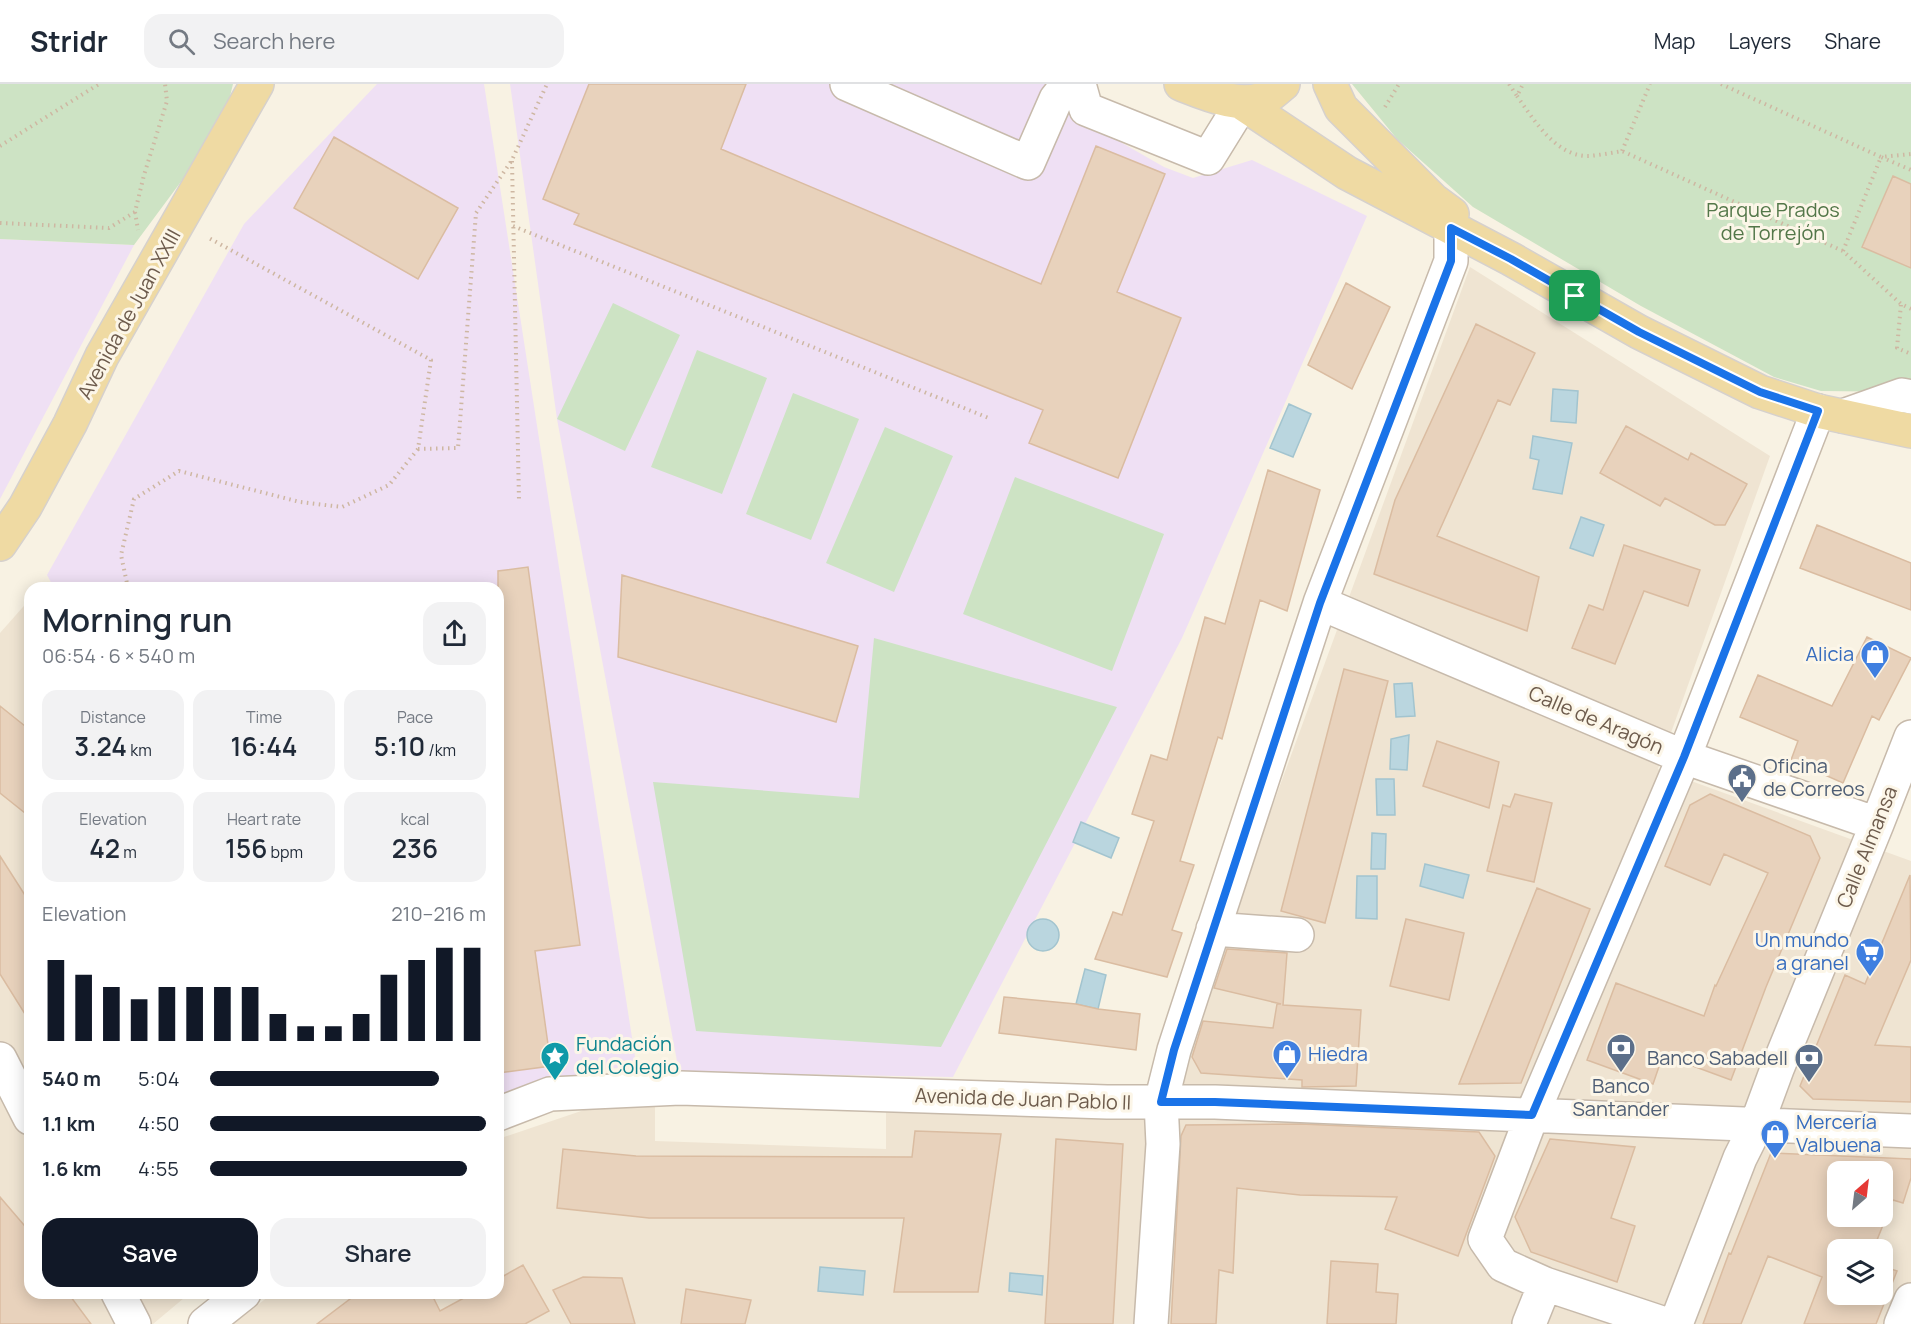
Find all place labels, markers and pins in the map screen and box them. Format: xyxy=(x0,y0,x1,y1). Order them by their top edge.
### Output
pin xyxy=(1549,270,1600,321)
shop icon: Alicia xyxy=(1859,638,1891,680)
place label: Alicia xyxy=(1805,640,1854,667)
place label: Oficina de Correos xyxy=(1763,752,1865,802)
public building icon: Oficina de Correos xyxy=(1726,762,1758,804)
place label: Un mundo a granel xyxy=(1755,926,1849,976)
supermarket icon: Un mundo a granel xyxy=(1854,936,1886,978)
place label: Fundación del Colegio xyxy=(576,1030,679,1080)
bank icon: Banco Santander xyxy=(1605,1032,1637,1074)
shop icon: Hiedra xyxy=(1271,1038,1303,1080)
place icon: Fundación del Colegio xyxy=(539,1040,571,1082)
place label: Hiedra xyxy=(1308,1040,1368,1067)
bank icon: Banco Sabadell xyxy=(1793,1042,1825,1084)
place label: Banco Sabadell xyxy=(1647,1044,1788,1071)
place label: Banco Santander xyxy=(1572,1072,1670,1122)
place label: Mercería Valbuena xyxy=(1796,1108,1881,1158)
shop icon: Mercería Valbuena xyxy=(1759,1118,1791,1160)

